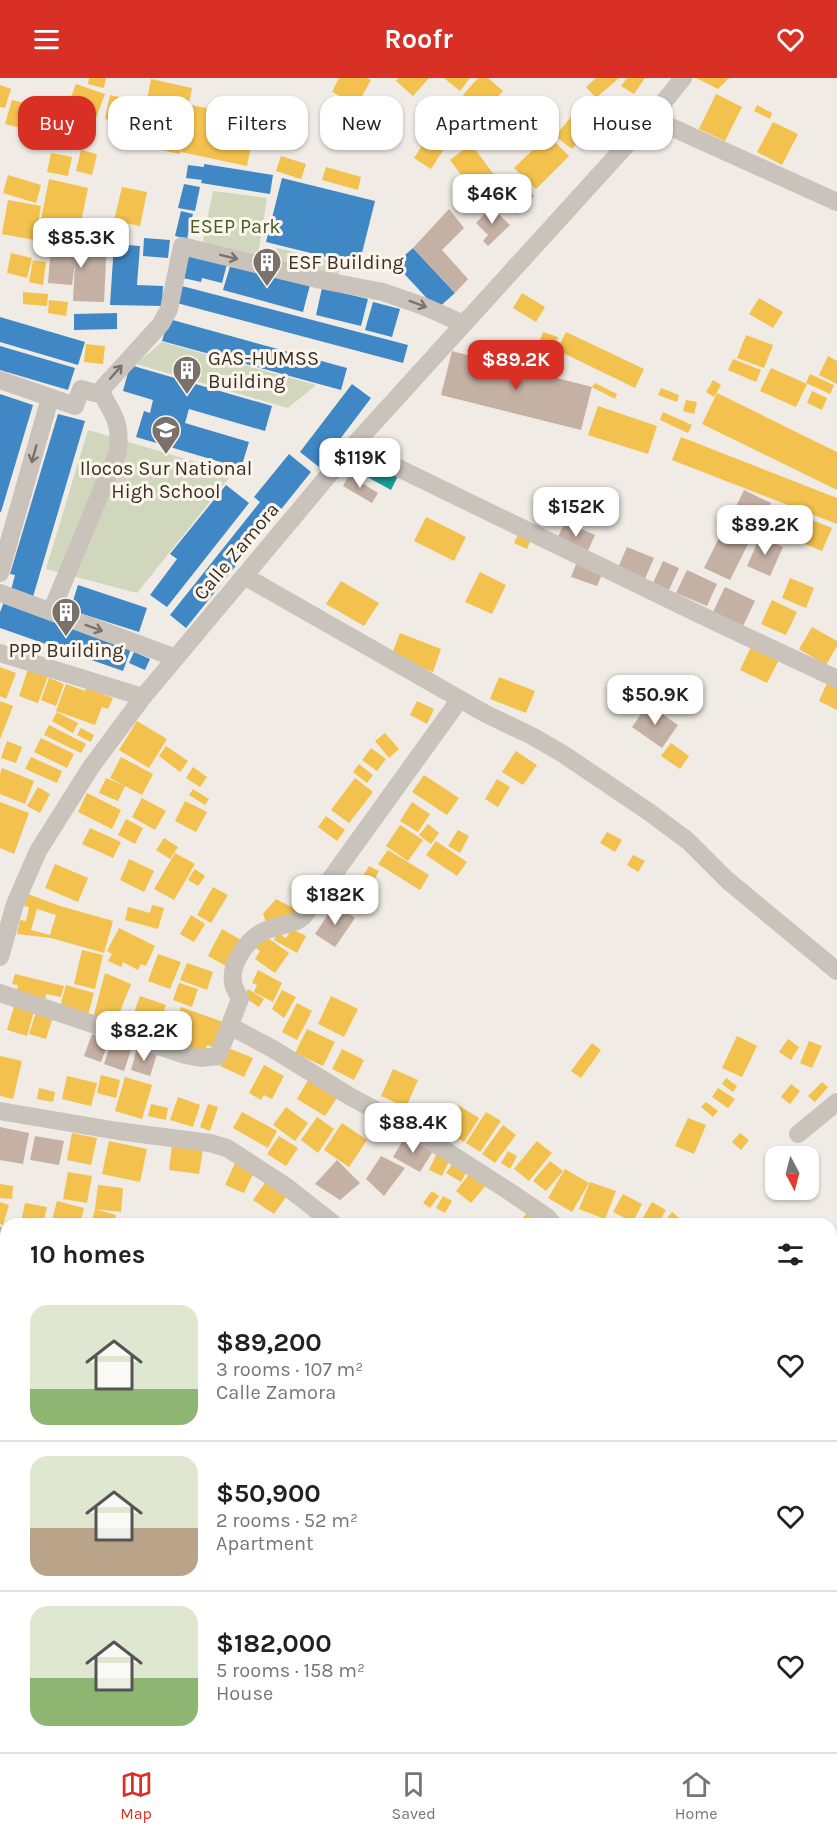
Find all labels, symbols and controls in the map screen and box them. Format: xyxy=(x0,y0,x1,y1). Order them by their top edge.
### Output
icon: menu xyxy=(30,23,63,56)
text: Roofr xyxy=(384,23,453,55)
icon: heart xyxy=(774,23,807,56)
chip: Buy xyxy=(18,96,96,150)
chip: Rent xyxy=(108,96,194,150)
chip: Filters xyxy=(206,96,308,150)
chip: New xyxy=(320,96,403,150)
chip: Apartment xyxy=(415,96,559,150)
chip: House xyxy=(571,96,673,150)
pin: $46K xyxy=(456,174,528,225)
text: $46K xyxy=(467,182,517,205)
park label: ESEP Park xyxy=(190,215,280,238)
pin: $85.3K xyxy=(32,218,130,269)
text: $85.3K xyxy=(47,226,115,249)
building icon: ESF Building xyxy=(251,246,283,288)
place label: ESF Building xyxy=(288,251,404,274)
one-way arrow xyxy=(219,252,238,263)
one-way arrow xyxy=(408,300,426,311)
pin: $89.2K xyxy=(467,340,565,391)
place label: GAS-HUMSS Building xyxy=(208,347,319,393)
text: $89.2K xyxy=(482,348,550,371)
building icon: GAS-HUMSS Building xyxy=(171,354,203,396)
one-way arrow xyxy=(109,365,123,380)
school or university icon: Ilocos Sur National High School xyxy=(150,414,182,456)
pin: $119K xyxy=(318,438,402,489)
one-way arrow xyxy=(28,444,39,463)
text: $119K xyxy=(333,446,387,469)
place label: Ilocos Sur National High School xyxy=(80,457,252,503)
pin: $152K xyxy=(534,487,618,538)
text: $152K xyxy=(547,495,605,518)
street label: Calle Zamora xyxy=(189,498,284,605)
pin: $89.2K xyxy=(716,505,814,556)
text: $89.2K xyxy=(731,513,799,536)
building icon: PPP Building xyxy=(50,596,82,638)
one-way arrow xyxy=(85,623,103,634)
place label: PPP Building xyxy=(8,639,124,662)
pin: $50.9K xyxy=(606,675,704,726)
text: $50.9K xyxy=(621,683,689,706)
pin: $182K xyxy=(293,875,377,926)
text: $182K xyxy=(305,883,365,906)
pin: $82.2K xyxy=(95,1011,193,1062)
text: $82.2K xyxy=(110,1019,178,1042)
pin: $88.4K xyxy=(364,1103,462,1154)
text: $88.4K xyxy=(379,1111,447,1134)
north arrow xyxy=(765,1146,819,1200)
map controls xyxy=(765,1146,819,1200)
icon: filters xyxy=(774,1238,807,1271)
text: 10 homes xyxy=(30,1239,145,1270)
text: $89,200 xyxy=(216,1327,322,1358)
icon: home xyxy=(78,1329,150,1401)
icon: heart xyxy=(774,1349,807,1382)
text: 3 rooms · 107 m² xyxy=(216,1358,363,1381)
text: Calle Zamora xyxy=(216,1381,336,1404)
text: $50,900 xyxy=(216,1478,321,1509)
icon: home xyxy=(78,1480,150,1552)
icon: heart xyxy=(774,1500,807,1533)
text: 2 rooms · 52 m² xyxy=(216,1509,358,1532)
text: Apartment xyxy=(216,1532,314,1555)
text: $182,000 xyxy=(216,1628,332,1659)
icon: home xyxy=(78,1630,150,1702)
icon: heart xyxy=(774,1650,807,1683)
text: 5 rooms · 158 m² xyxy=(216,1659,365,1682)
text: House xyxy=(216,1682,273,1705)
tab: Map xyxy=(120,1768,153,1823)
tab: Saved xyxy=(392,1768,436,1823)
tab: Home xyxy=(675,1768,717,1823)

